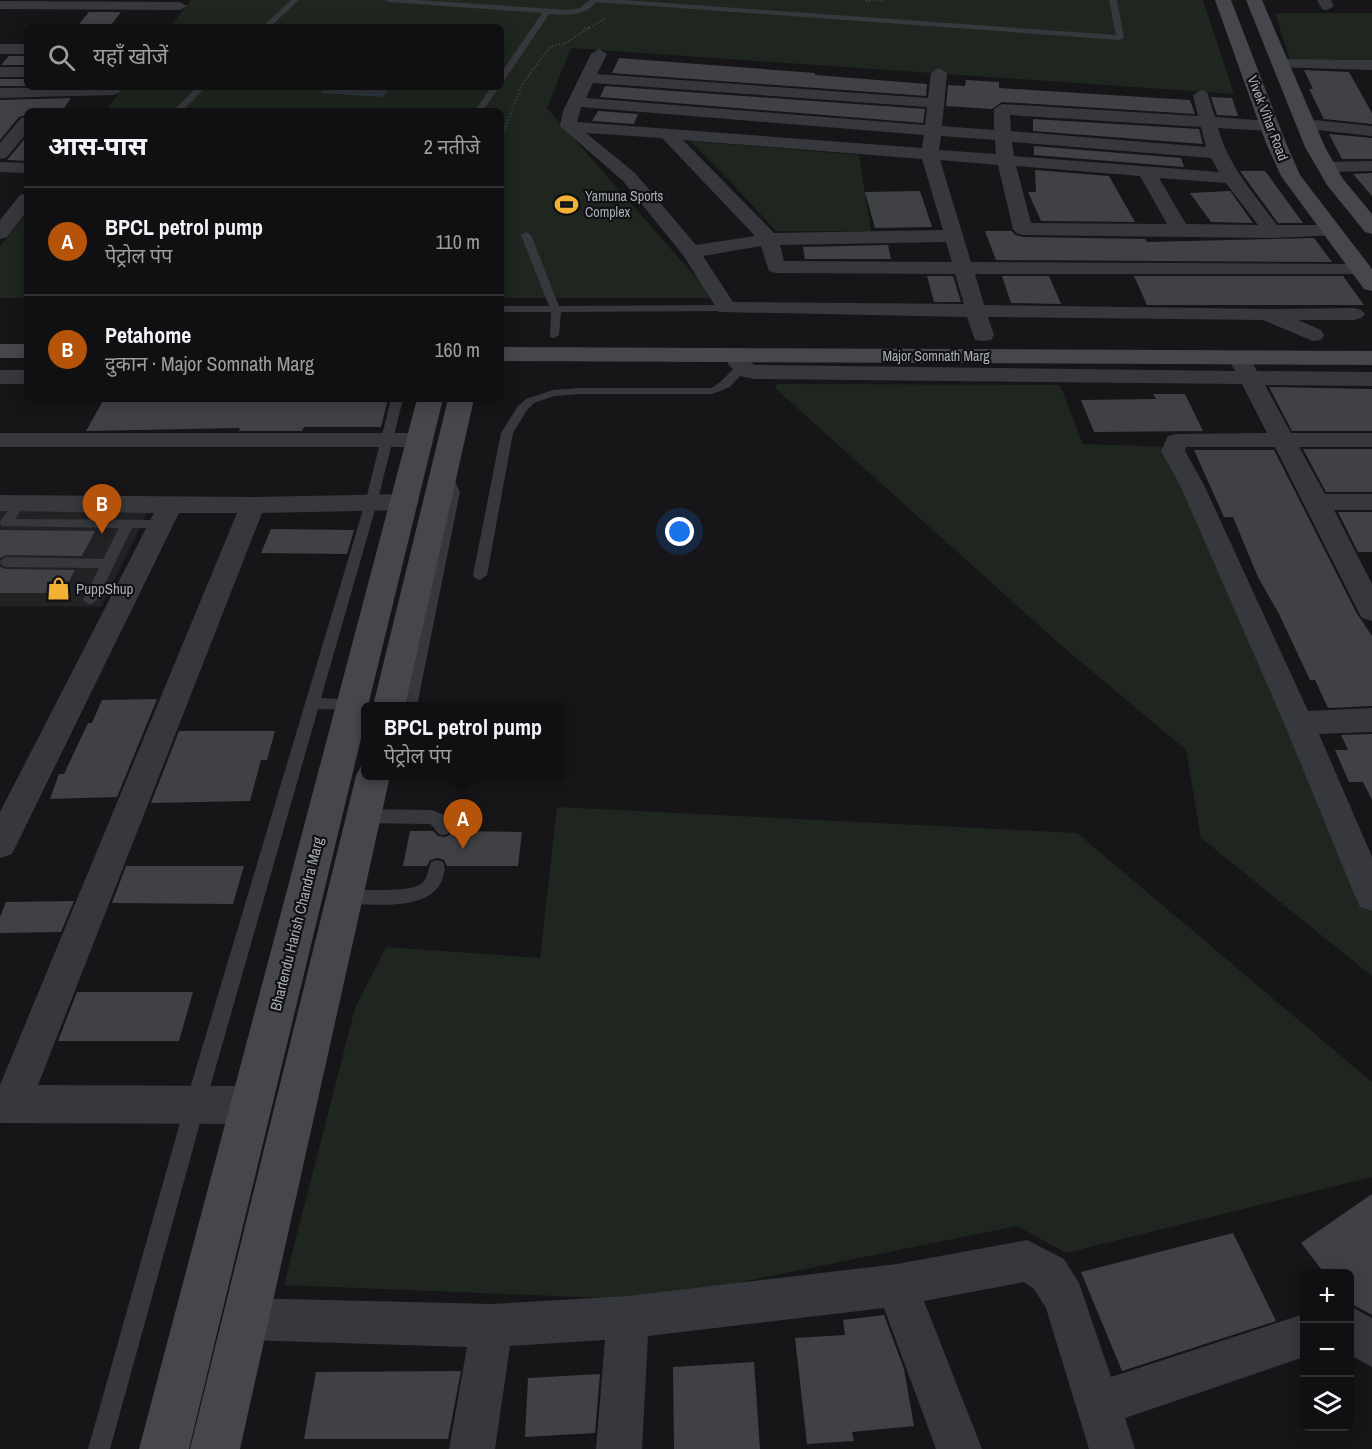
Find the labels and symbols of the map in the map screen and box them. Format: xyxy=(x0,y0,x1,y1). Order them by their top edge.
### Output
street label: Vivek Vihar Road xyxy=(1244,73,1292,163)
place label: Yamuna Sports Complex xyxy=(585,187,664,221)
sports icon: Yamuna Sports Complex xyxy=(554,191,580,217)
street label: Major Somnath Marg xyxy=(882,347,990,365)
pin: B xyxy=(82,484,122,534)
your location xyxy=(665,517,694,546)
shop icon: PuppShup xyxy=(45,576,71,602)
place label: PuppShup xyxy=(76,578,134,599)
pin: A xyxy=(444,800,482,849)
street label: Bhartendu Harish Chandra Marg xyxy=(265,835,328,1013)

